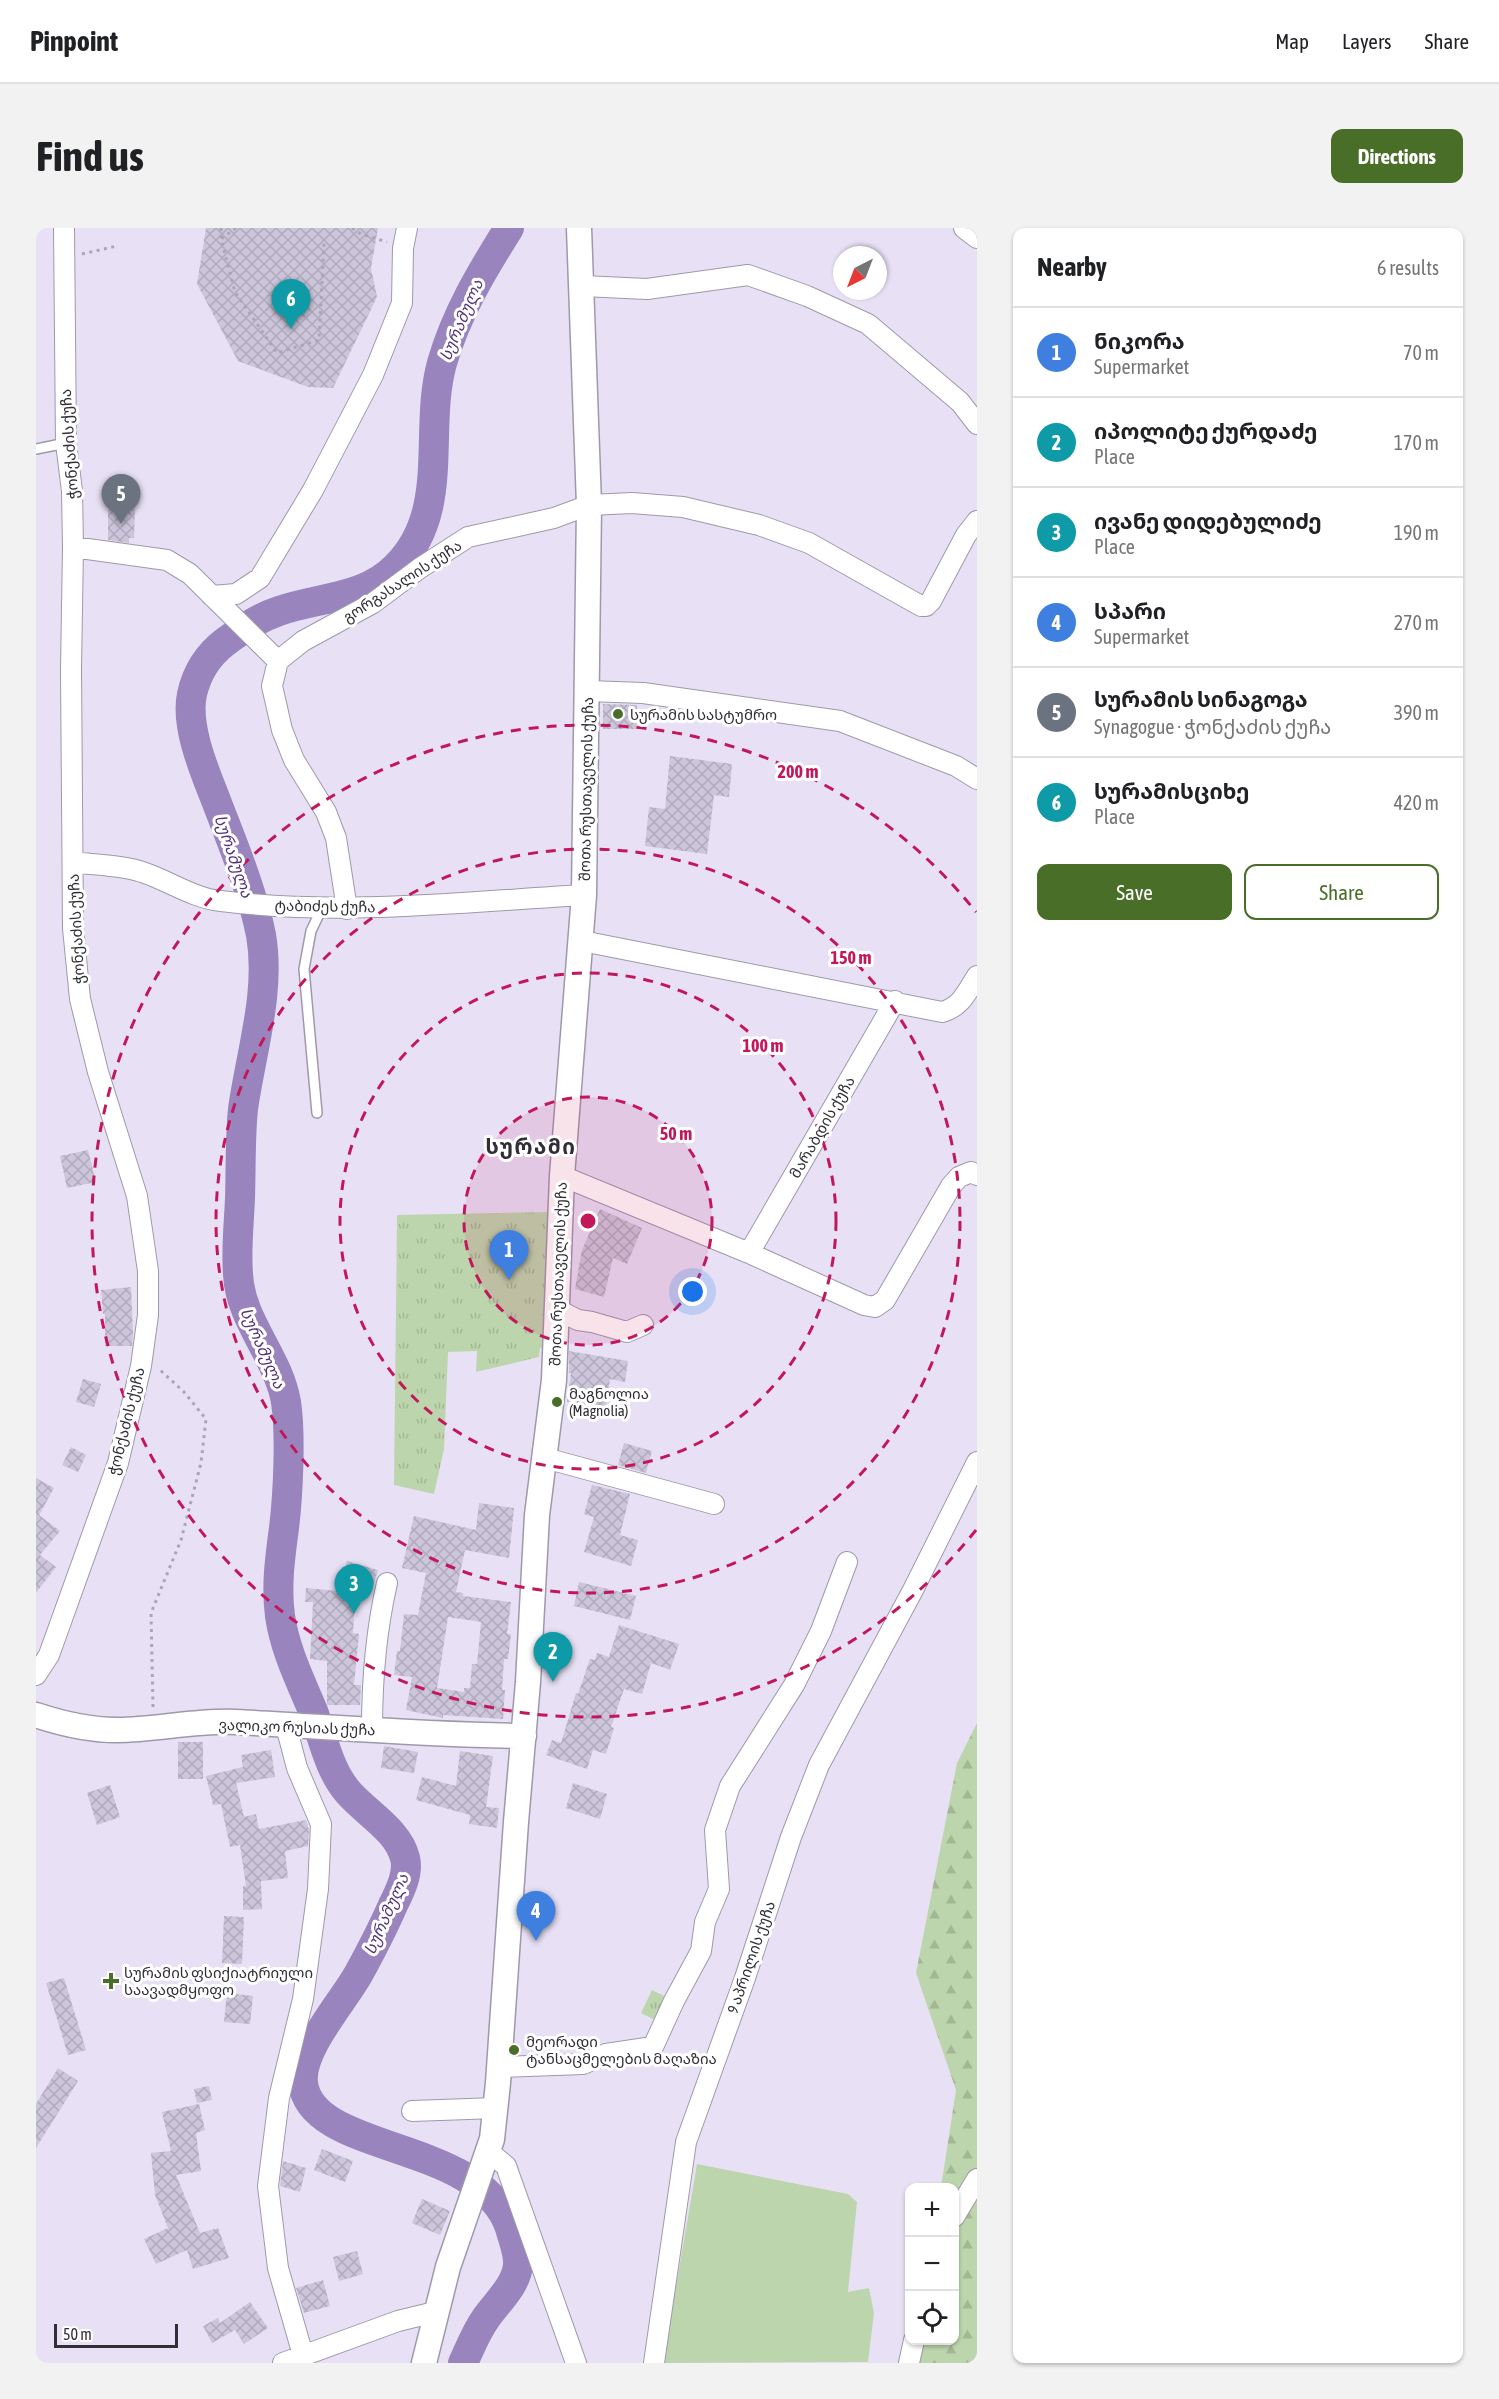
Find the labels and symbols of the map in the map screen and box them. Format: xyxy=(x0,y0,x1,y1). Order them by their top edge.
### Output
north arrow xyxy=(833,246,887,300)
water label: სურამულა xyxy=(436,277,487,364)
pin: 6 xyxy=(272,279,310,329)
street label: ჭონქაძის ქუჩა xyxy=(57,388,82,500)
pin: 5 xyxy=(102,474,140,524)
street label: გორგასალის ქუჩა xyxy=(340,536,465,627)
street label: შოთა რუსთაველის ქუჩა xyxy=(576,697,597,881)
place label: სურამის სასტუმრო xyxy=(630,706,777,724)
marker: სურამის სასტუმრო xyxy=(611,707,625,721)
text: 200 m xyxy=(778,761,818,782)
water label: სურამულა xyxy=(211,812,257,900)
street label: ჭონქაძის ქუჩა xyxy=(65,873,88,985)
street label: ტაბიძეს ქუჩა xyxy=(274,897,376,916)
text: 150 m xyxy=(831,947,871,968)
text: 100 m xyxy=(743,1035,783,1056)
street label: მარაბდის ქუჩა xyxy=(786,1073,859,1181)
text: 50 m xyxy=(660,1123,692,1144)
district label: სურამი xyxy=(485,1134,577,1159)
street label: შოთა რუსთაველის ქუჩა xyxy=(546,1182,571,1366)
centre of rings xyxy=(578,1211,598,1231)
pin: 1 xyxy=(490,1230,528,1280)
your location xyxy=(678,1277,707,1306)
water label: სურამულა xyxy=(236,1305,289,1392)
street label: ჭონქაძის ქუჩა xyxy=(104,1365,149,1477)
place label: მაგნოლია (Magnolia) xyxy=(569,1385,649,1419)
marker: მაგნოლია (Magnolia) xyxy=(550,1395,564,1409)
pin: 3 xyxy=(334,1564,374,1614)
pin: 2 xyxy=(534,1632,572,1682)
street label: ვალიკო რუსიას ქუჩა xyxy=(218,1716,376,1739)
water label: სურამულა xyxy=(360,1871,413,1957)
pin: 4 xyxy=(516,1892,556,1941)
street label: 9 აპრილის ქუჩა xyxy=(724,1899,779,2016)
place label: სურამის ფსიქიატრიული საავადმყოფო xyxy=(124,1964,313,1999)
marker: სურამის ფსიქიატრიული საავადმყოფო xyxy=(102,1972,120,1990)
place label: მეორადი ტანსაცმელების მაღაზია xyxy=(526,2033,717,2068)
marker: მეორადი ტანსაცმელების მაღაზია xyxy=(507,2043,521,2057)
scale bar xyxy=(54,2321,178,2348)

